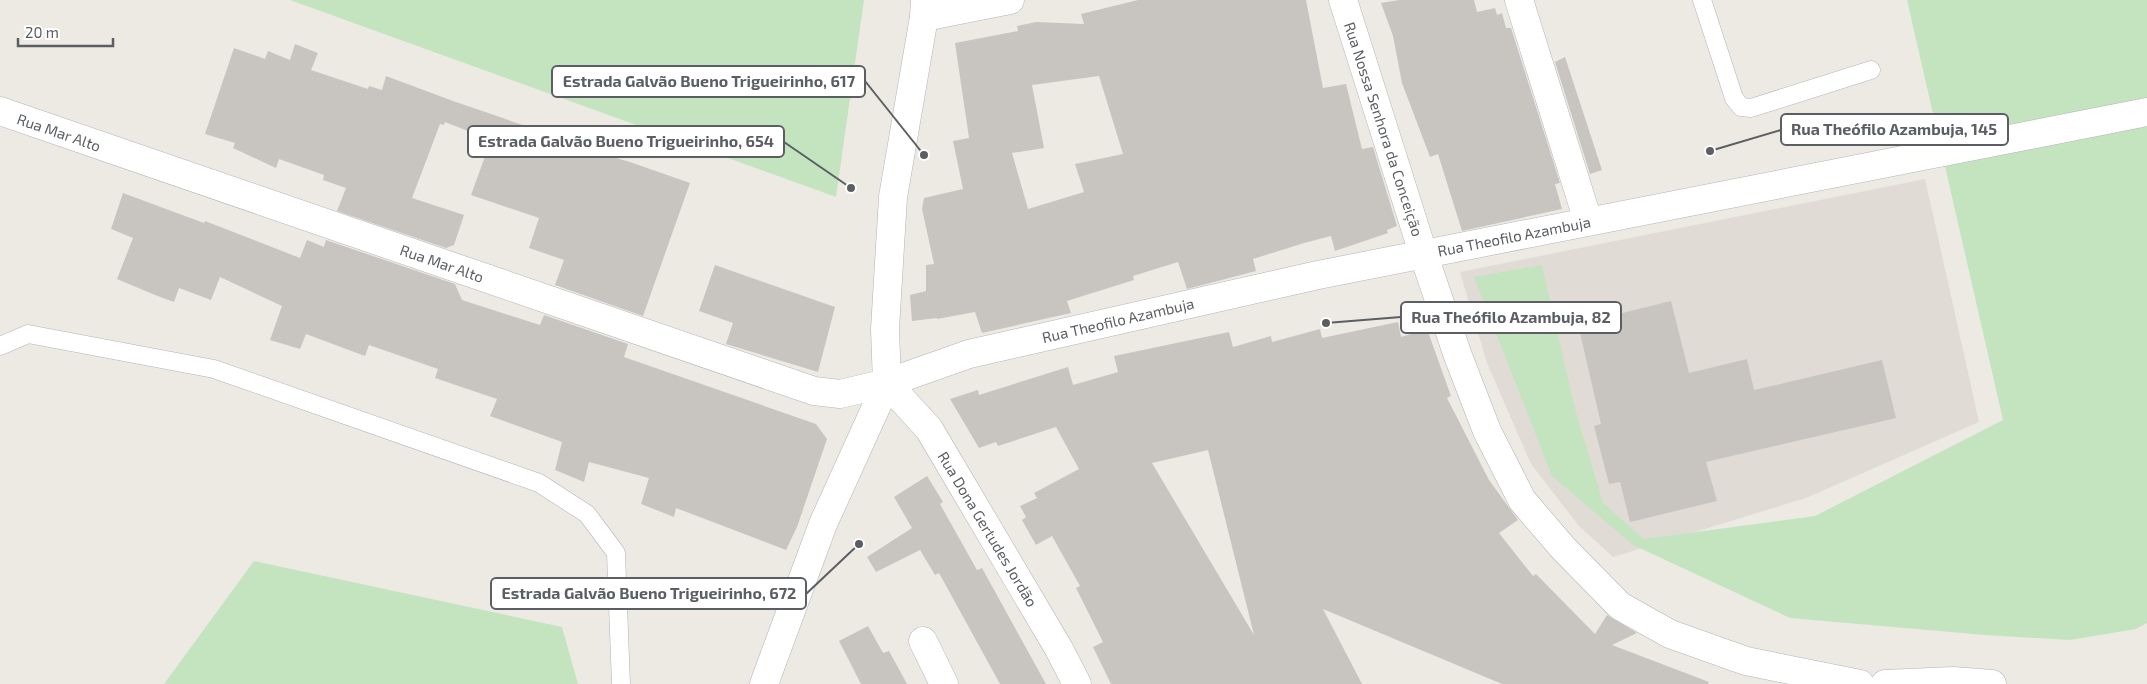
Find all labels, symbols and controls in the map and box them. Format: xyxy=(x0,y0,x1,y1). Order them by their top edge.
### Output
scale bar xyxy=(18,15,112,47)
street label: Rua Nossa Senhora da Conceição xyxy=(1340,20,1427,239)
text: 20 m xyxy=(25,23,59,41)
callout: Estrada Galvão Bueno Trigueirinho, 617 xyxy=(552,66,865,97)
text: Estrada Galvão Bueno Trigueirinho, 617 xyxy=(563,71,856,90)
street label: Rua Mar Alto xyxy=(15,109,103,155)
callout: Rua Theófilo Azambuja, 145 xyxy=(1781,114,2008,145)
text: Rua Theófilo Azambuja, 145 xyxy=(1791,119,1997,138)
callout: Estrada Galvão Bueno Trigueirinho, 654 xyxy=(468,126,784,157)
text: Estrada Galvão Bueno Trigueirinho, 654 xyxy=(478,131,774,150)
street label: Rua Theofilo Azambuja xyxy=(1436,212,1592,261)
street label: Rua Mar Alto xyxy=(398,240,486,286)
street label: Rua Theofilo Azambuja xyxy=(1040,294,1196,347)
callout: Rua Theófilo Azambuja, 82 xyxy=(1401,302,1621,333)
text: Rua Theófilo Azambuja, 82 xyxy=(1411,307,1611,326)
street label: Rua Dona Gertudes Jordão xyxy=(934,448,1042,610)
callout: Estrada Galvão Bueno Trigueirinho, 672 xyxy=(491,578,806,609)
text: Estrada Galvão Bueno Trigueirinho, 672 xyxy=(502,583,796,602)

